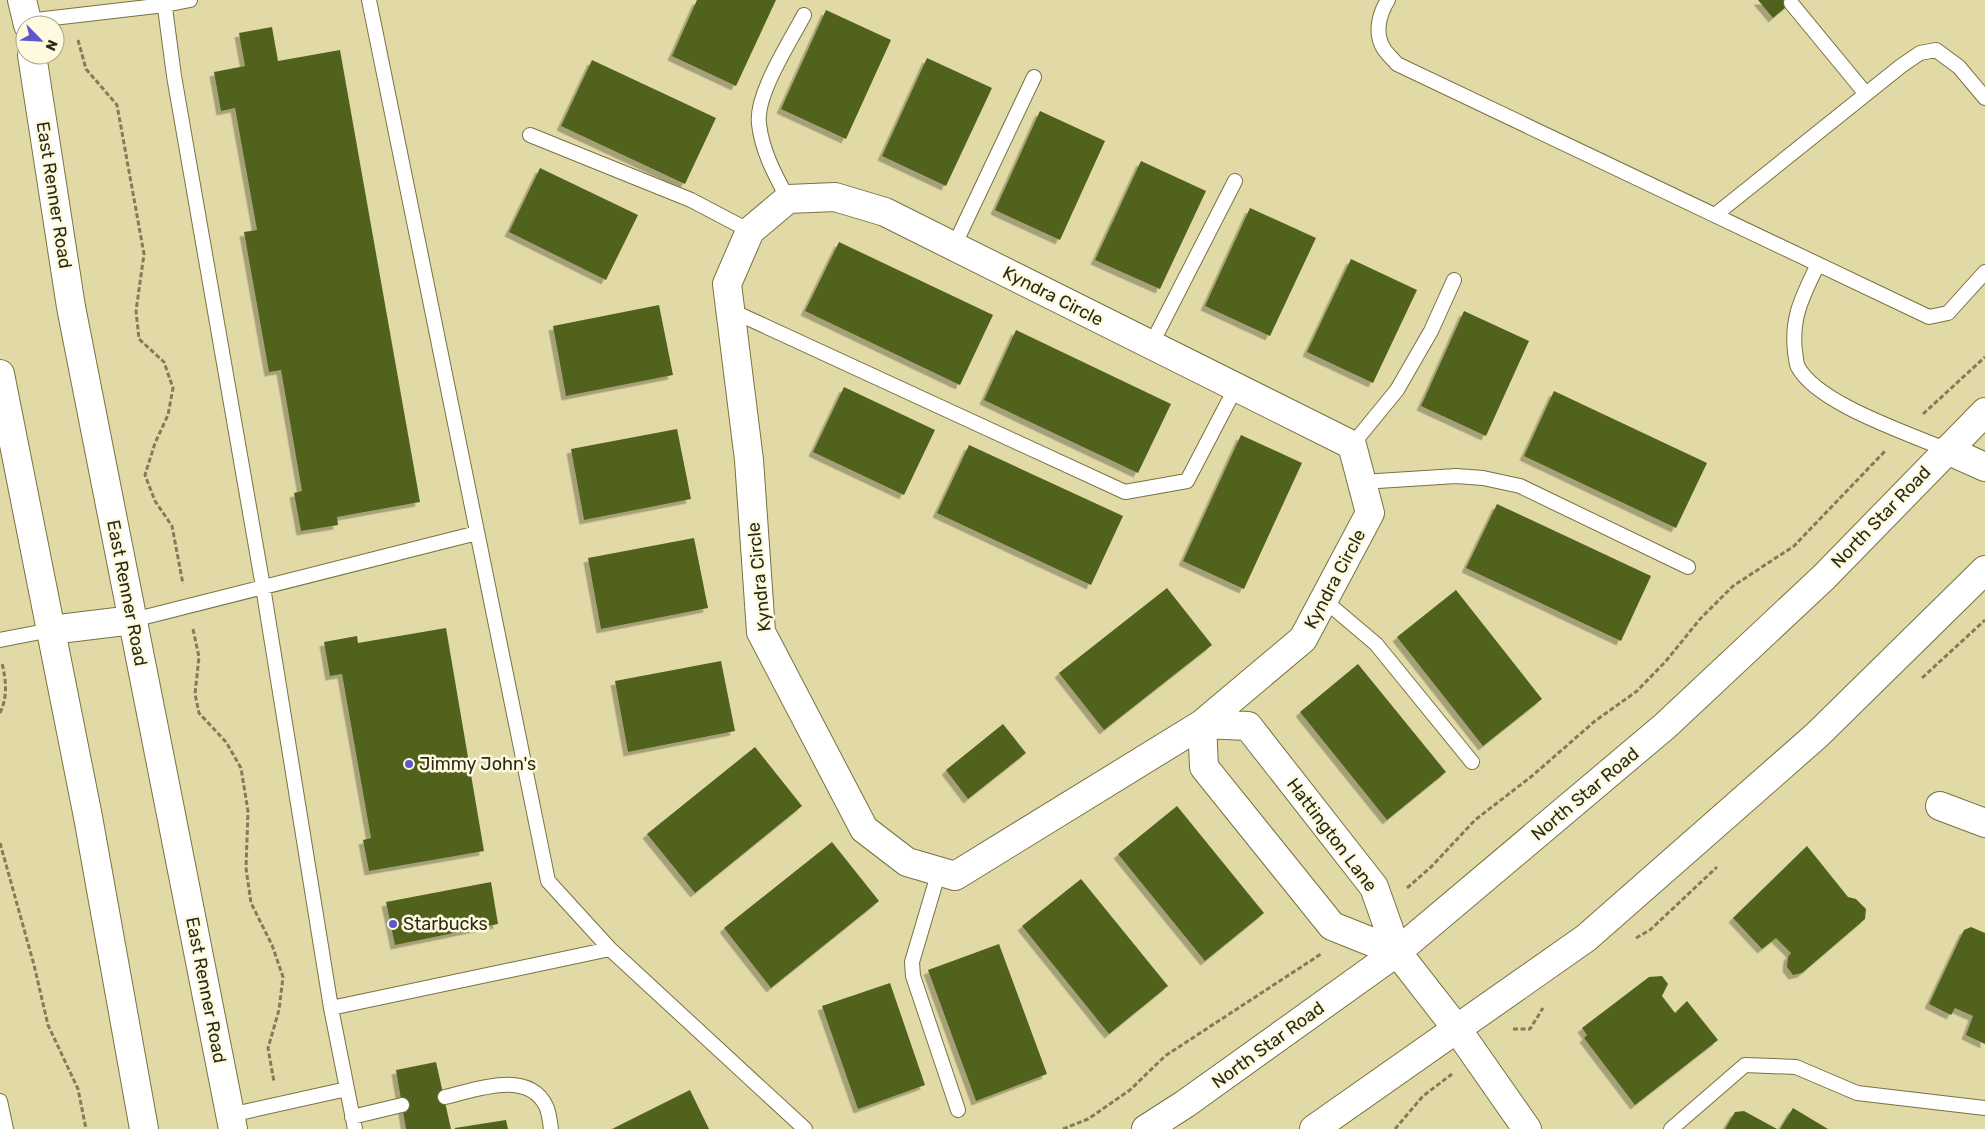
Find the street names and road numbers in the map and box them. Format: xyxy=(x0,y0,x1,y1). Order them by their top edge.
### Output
street label: East Renner Road xyxy=(32,120,76,270)
street label: Kyndra Circle xyxy=(999,261,1107,331)
street label: North Star Road xyxy=(1827,461,1935,573)
street label: East Renner Road xyxy=(102,518,152,668)
street label: Kyndra Circle xyxy=(742,521,776,633)
street label: Kyndra Circle xyxy=(1299,525,1371,633)
street label: North Star Road xyxy=(1527,743,1643,845)
street label: Hattington Lane xyxy=(1282,774,1382,896)
street label: East Renner Road xyxy=(181,915,231,1065)
street label: North Star Road xyxy=(1207,997,1329,1093)

